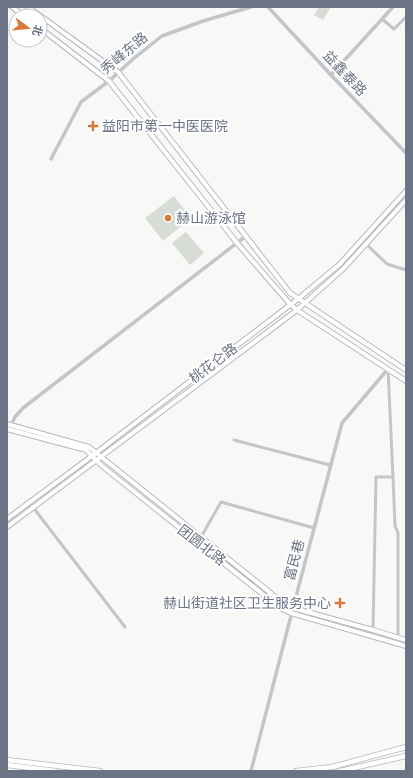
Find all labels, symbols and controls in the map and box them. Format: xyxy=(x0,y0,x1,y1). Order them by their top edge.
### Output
north arrow xyxy=(8,8,48,48)
text: 北 xyxy=(30,24,45,38)
street label: 秀峰东路 xyxy=(97,29,151,77)
street label: 益鑫泰路 xyxy=(320,47,370,99)
place label: 益阳市第一中医医院 xyxy=(102,118,228,134)
marker: 益阳市第一中医医院 xyxy=(87,120,99,132)
place label: 赫山游泳馆 xyxy=(176,210,246,226)
marker: 赫山游泳馆 xyxy=(163,213,173,223)
street label: 桃花仑路 xyxy=(186,340,240,386)
street label: 团圆北路 xyxy=(175,521,229,569)
street label: 富民巷 xyxy=(281,538,307,582)
place label: 赫山街道社区卫生服务中心 xyxy=(163,595,331,611)
marker: 赫山街道社区卫生服务中心 xyxy=(334,597,346,609)

